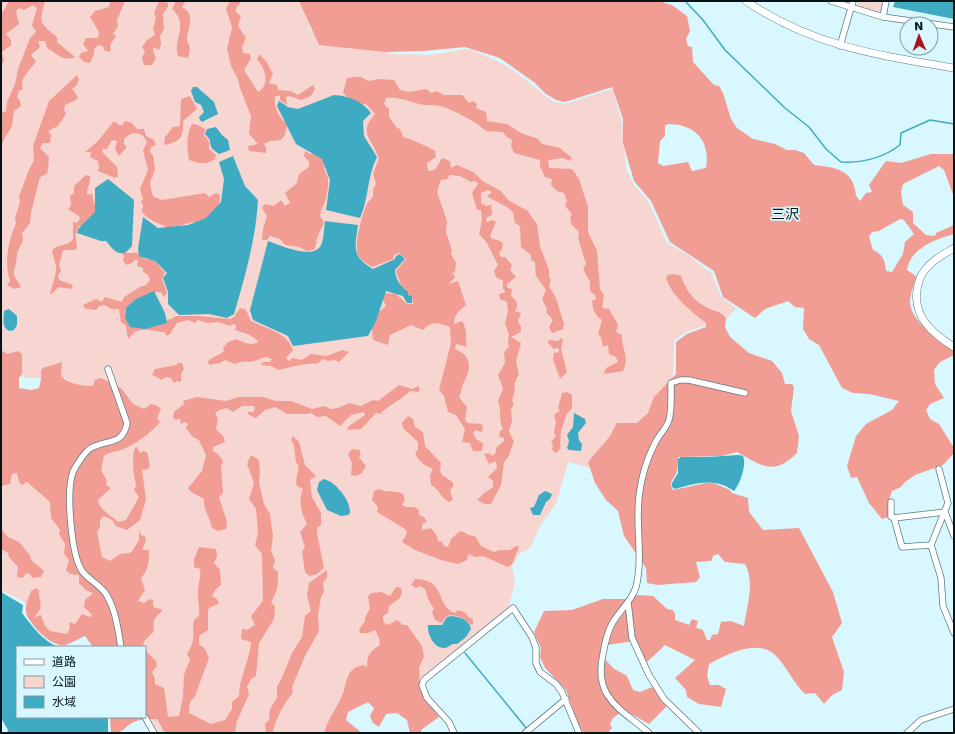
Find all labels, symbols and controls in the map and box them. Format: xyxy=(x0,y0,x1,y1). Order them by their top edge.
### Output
north arrow xyxy=(899,16,939,56)
text: N xyxy=(914,20,924,33)
district label: 三沢 xyxy=(771,206,799,222)
legend xyxy=(16,646,146,718)
text: 道路 xyxy=(52,655,76,669)
text: 公園 xyxy=(52,675,76,689)
text: 水域 xyxy=(52,695,76,709)

